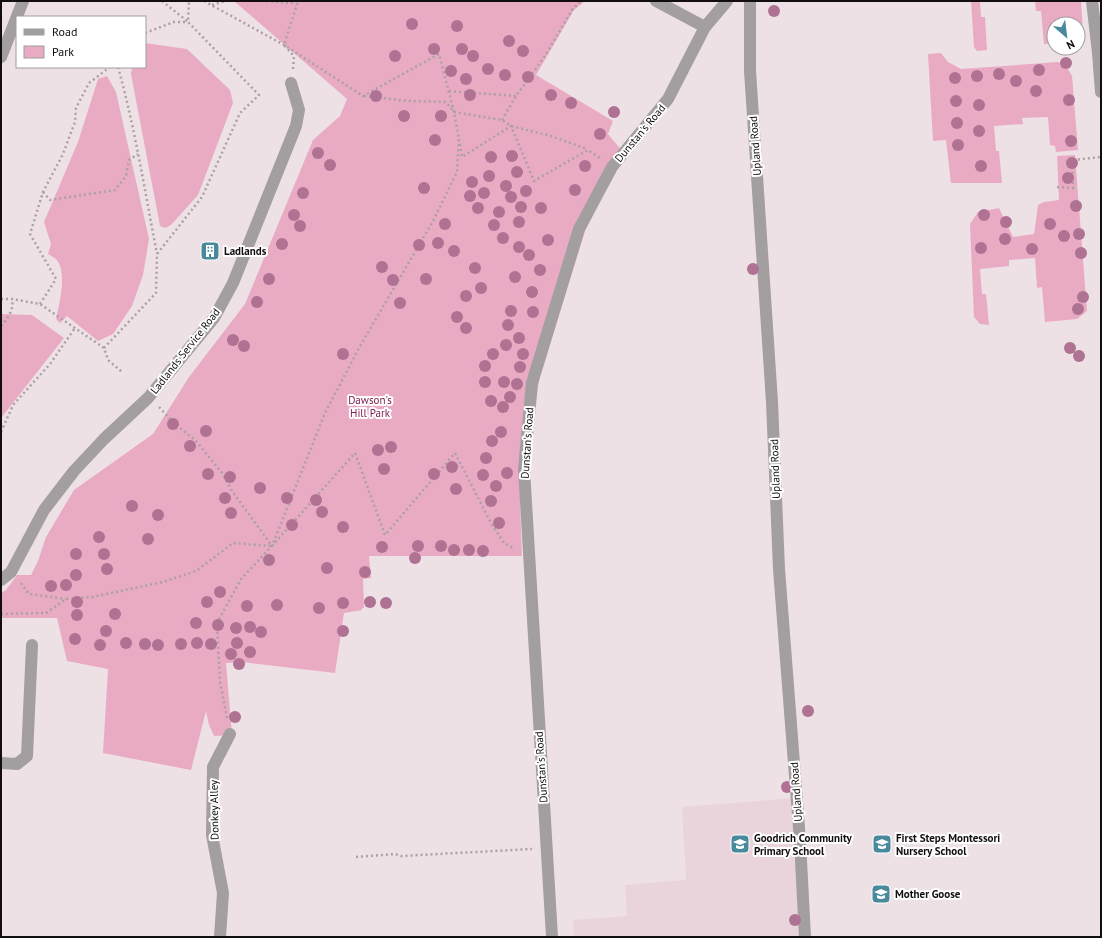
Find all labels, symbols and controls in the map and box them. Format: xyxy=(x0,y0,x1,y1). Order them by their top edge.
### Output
legend xyxy=(16,16,146,68)
north arrow xyxy=(1046,16,1086,56)
text: Road xyxy=(52,24,77,39)
text: N xyxy=(1064,37,1077,53)
text: Park xyxy=(52,44,74,59)
street label: Dunstan's Road xyxy=(612,101,668,165)
street label: Upland Road xyxy=(746,116,764,176)
building icon: Ladlands xyxy=(199,240,221,262)
place label: Ladlands xyxy=(224,244,267,258)
street label: Ladlands Service Road xyxy=(147,305,223,397)
park label: Dawson's Hill Park xyxy=(348,393,392,420)
street label: Dunstan's Road xyxy=(518,407,536,479)
street label: Upland Road xyxy=(767,439,783,499)
street label: Dunstan's Road xyxy=(532,731,550,803)
street label: Upland Road xyxy=(787,762,805,822)
street label: Donkey Alley xyxy=(206,779,222,840)
place label: Goodrich Community Primary School xyxy=(754,831,852,858)
place label: First Steps Montessori Nursery School xyxy=(896,831,1000,858)
school or university icon: Goodrich Community Primary School xyxy=(729,833,751,855)
school or university icon: First Steps Montessori Nursery School xyxy=(871,833,893,855)
school or university icon: Mother Goose xyxy=(870,883,892,905)
place label: Mother Goose xyxy=(895,887,961,901)

